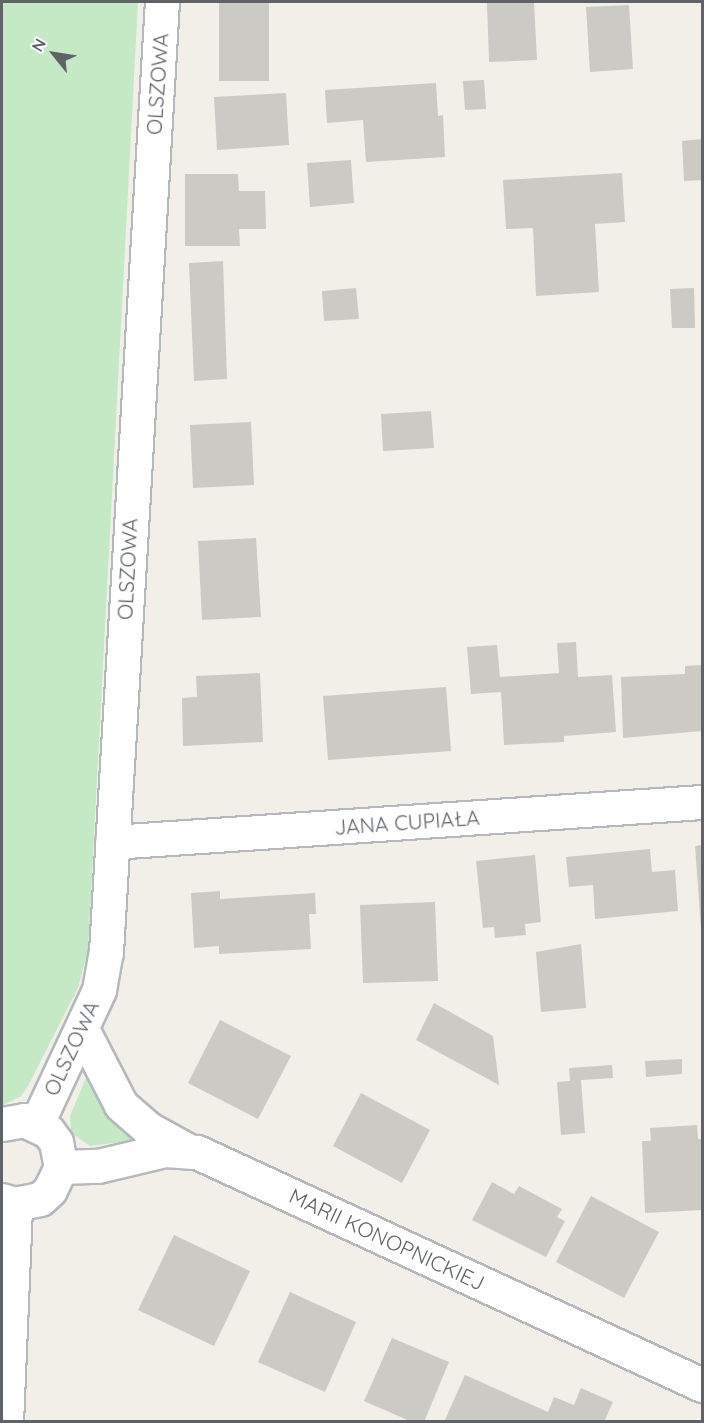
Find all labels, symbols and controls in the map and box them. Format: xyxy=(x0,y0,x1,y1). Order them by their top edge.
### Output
north arrow xyxy=(24,24,84,84)
street label: OLSZOWA xyxy=(141,32,173,136)
text: N xyxy=(27,35,50,55)
street label: OLSZOWA xyxy=(112,517,142,621)
street label: JANA CUPIAŁA xyxy=(333,804,481,840)
street label: OLSZOWA xyxy=(38,997,104,1099)
street label: MARII KONOPNICKIEJ xyxy=(286,1183,488,1295)

